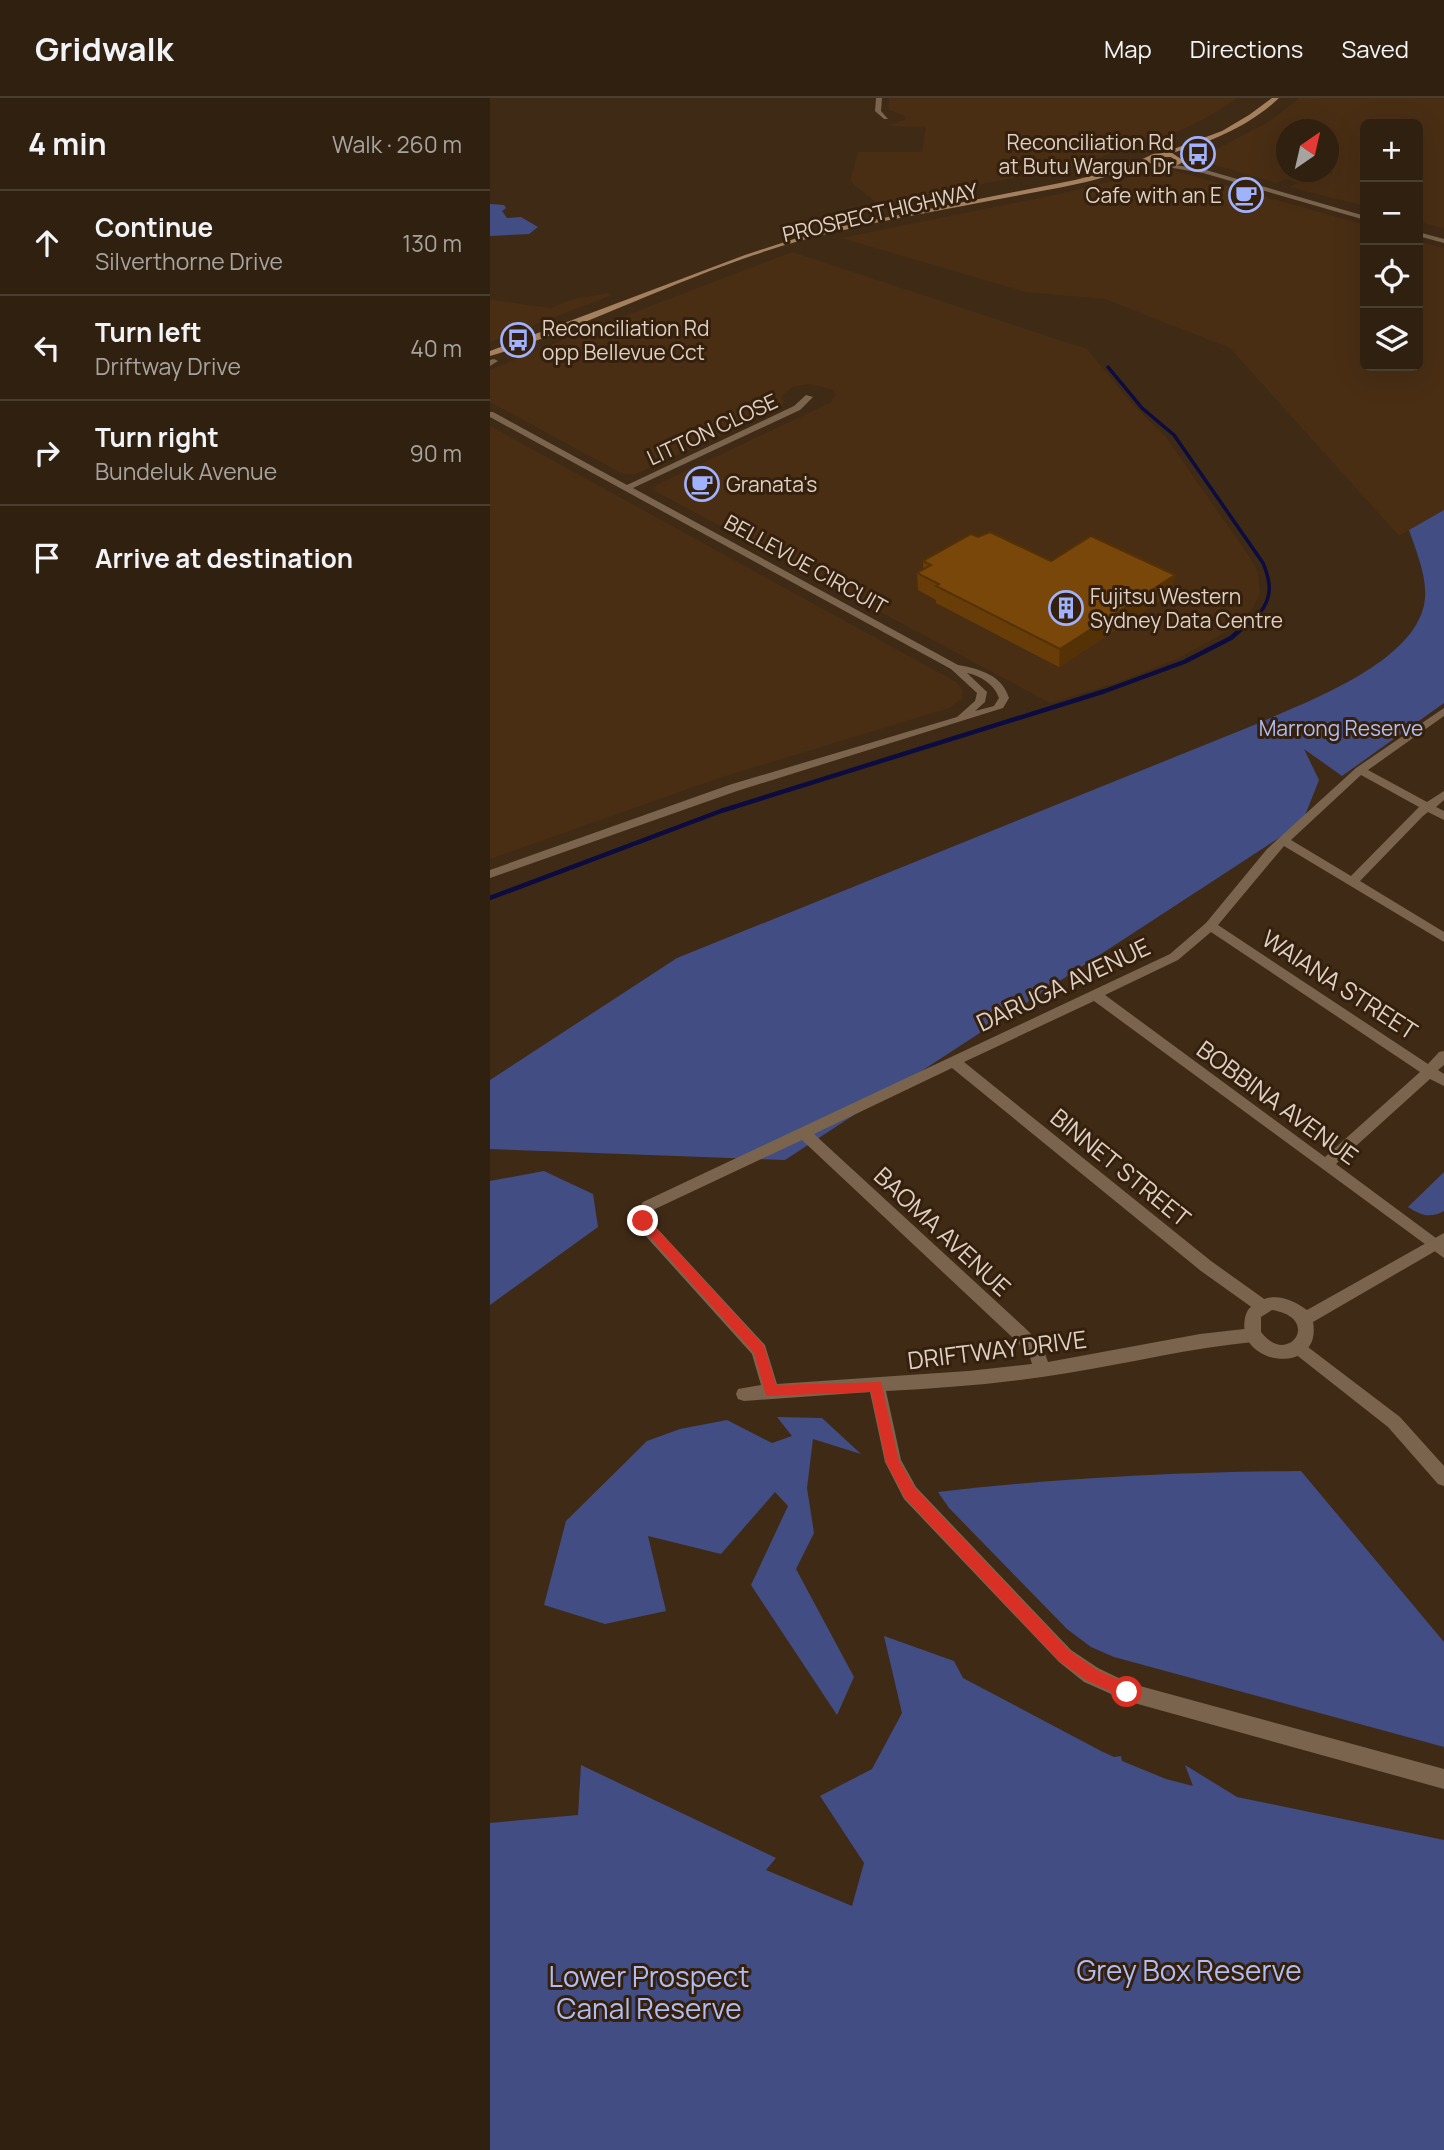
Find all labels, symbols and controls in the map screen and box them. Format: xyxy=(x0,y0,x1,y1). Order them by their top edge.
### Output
text: Gridwalk xyxy=(35,26,173,71)
text: Map xyxy=(1104,32,1152,65)
text: Directions xyxy=(1190,32,1303,65)
text: Saved xyxy=(1341,32,1409,65)
north arrow xyxy=(1276,119,1339,182)
map controls xyxy=(1360,119,1423,371)
button: + xyxy=(1360,119,1423,182)
text: 4 min xyxy=(28,123,106,164)
text: Walk · 260 m xyxy=(332,128,462,160)
place label: Reconciliation Rd at Butu Wargun Dr xyxy=(999,128,1174,180)
bus stop icon: Reconciliation Rd at Butu Wargun Dr xyxy=(1179,135,1217,173)
street label: PROSPECT HIGHWAY xyxy=(780,176,981,248)
cafe icon: Cafe with an E xyxy=(1227,176,1265,214)
place label: Cafe with an E xyxy=(1085,181,1222,209)
button: − xyxy=(1360,182,1423,245)
text: Continue xyxy=(95,209,213,245)
icon: ahead xyxy=(28,224,66,262)
text: 130 m xyxy=(402,227,462,259)
text: Silverthorne Drive xyxy=(95,245,283,277)
button: locate xyxy=(1360,245,1423,308)
button: layers xyxy=(1360,308,1423,371)
text: Turn left xyxy=(95,314,202,350)
place label: Reconciliation Rd opp Bellevue Cct xyxy=(542,314,709,366)
bus stop icon: Reconciliation Rd opp Bellevue Cct xyxy=(499,321,537,359)
icon: left xyxy=(28,329,66,367)
text: 40 m xyxy=(410,332,462,364)
text: Driftway Drive xyxy=(95,350,241,382)
street label: LITTON CLOSE xyxy=(642,386,782,472)
text: Turn right xyxy=(95,419,219,455)
icon: right xyxy=(28,434,66,472)
text: 90 m xyxy=(410,437,462,469)
text: Bundeluk Avenue xyxy=(95,455,277,487)
cafe icon: Granata's xyxy=(683,465,721,503)
place label: Granata's xyxy=(726,470,817,498)
street label: BELLEVUE CIRCUIT xyxy=(720,508,893,621)
icon: arrive xyxy=(28,539,66,577)
text: Arrive at destination xyxy=(95,540,353,576)
place label: Fujitsu Western Sydney Data Centre xyxy=(1090,582,1283,634)
building icon: Fujitsu Western Sydney Data Centre xyxy=(1047,589,1085,627)
park label: Marrong Reserve xyxy=(1259,714,1423,742)
street label: WAIANA STREET xyxy=(1256,921,1425,1047)
street label: DARUGA AVENUE xyxy=(971,929,1155,1039)
street label: BOBBINA AVENUE xyxy=(1191,1032,1365,1172)
street label: BINNET STREET xyxy=(1044,1100,1198,1234)
street label: BAOMA AVENUE xyxy=(868,1159,1018,1303)
route end xyxy=(627,1205,658,1236)
street label: DRIFTWAY DRIVE xyxy=(906,1322,1088,1376)
route start xyxy=(1111,1676,1142,1707)
park label: Grey Box Reserve xyxy=(1076,1951,1302,1989)
park label: Lower Prospect Canal Reserve xyxy=(549,1957,749,2027)

